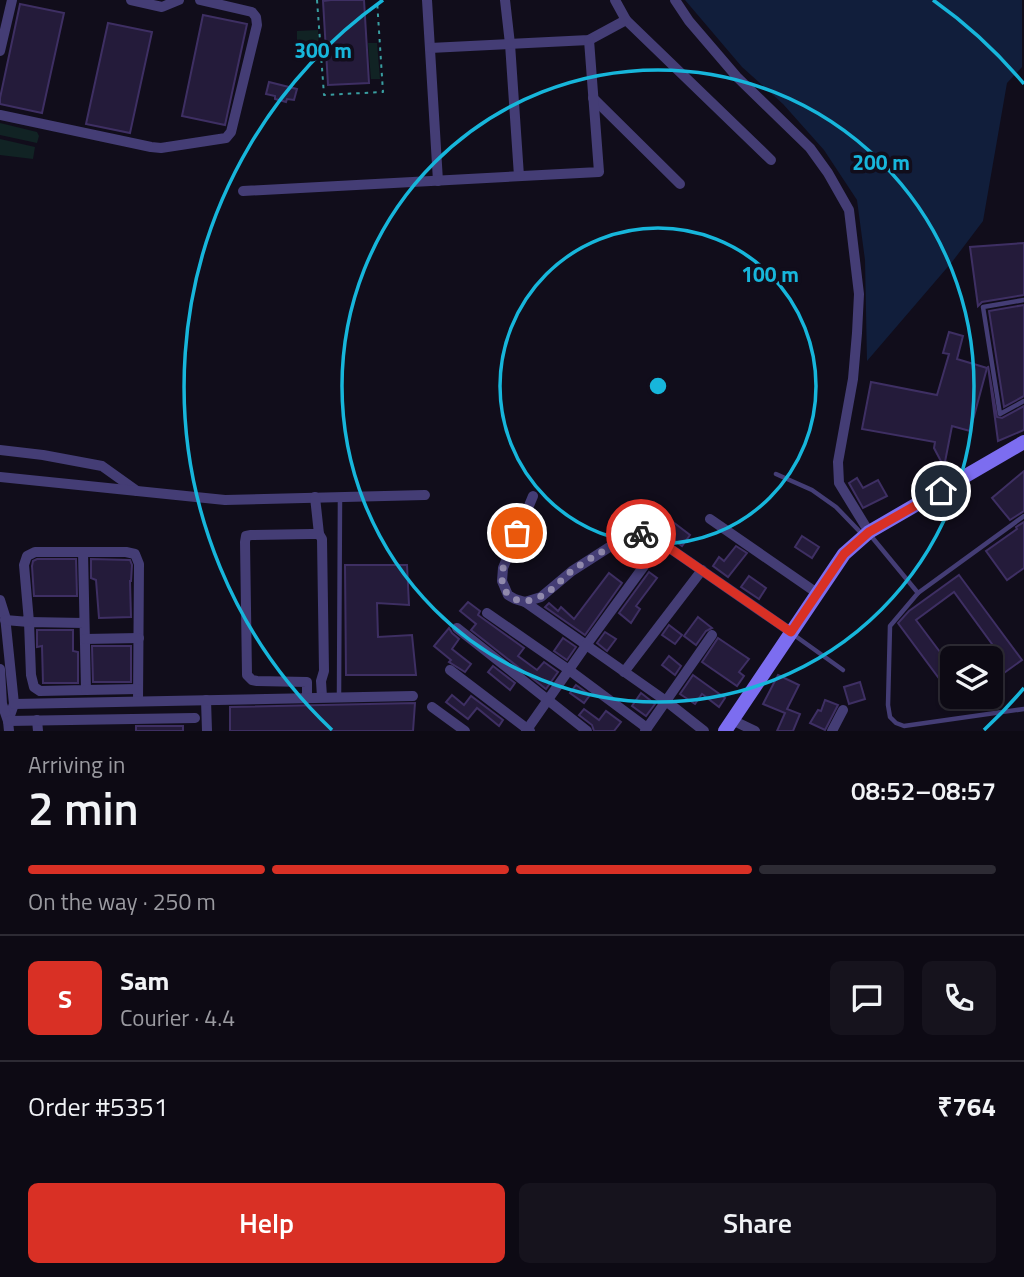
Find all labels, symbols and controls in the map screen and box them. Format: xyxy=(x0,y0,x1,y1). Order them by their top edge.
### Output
text: 300 m xyxy=(294,34,352,66)
text: 200 m xyxy=(852,146,910,178)
text: 100 m xyxy=(741,258,799,290)
centre of rings xyxy=(646,374,670,398)
pin xyxy=(911,461,971,521)
icon: home xyxy=(922,472,960,510)
courier xyxy=(606,499,676,569)
pin xyxy=(487,503,547,563)
icon: bag xyxy=(498,514,536,552)
icon: bike xyxy=(622,515,660,553)
map controls xyxy=(940,646,1003,709)
button: layers xyxy=(940,646,1003,709)
text: Arriving in xyxy=(28,747,125,782)
text: 08:52–08:57 xyxy=(851,771,996,810)
text: 2 min xyxy=(28,773,139,843)
text: On the way · 250 m xyxy=(28,884,216,919)
text: Sam xyxy=(120,961,169,1000)
button: chat xyxy=(830,961,904,1035)
button: phone xyxy=(922,961,996,1035)
text: S xyxy=(58,979,72,1018)
text: Courier · 4.4 xyxy=(120,1000,235,1035)
text: Order #5351 xyxy=(28,1087,168,1126)
text: ₹764 xyxy=(937,1087,996,1126)
button: Help xyxy=(28,1183,505,1263)
button: Share xyxy=(519,1183,996,1263)

